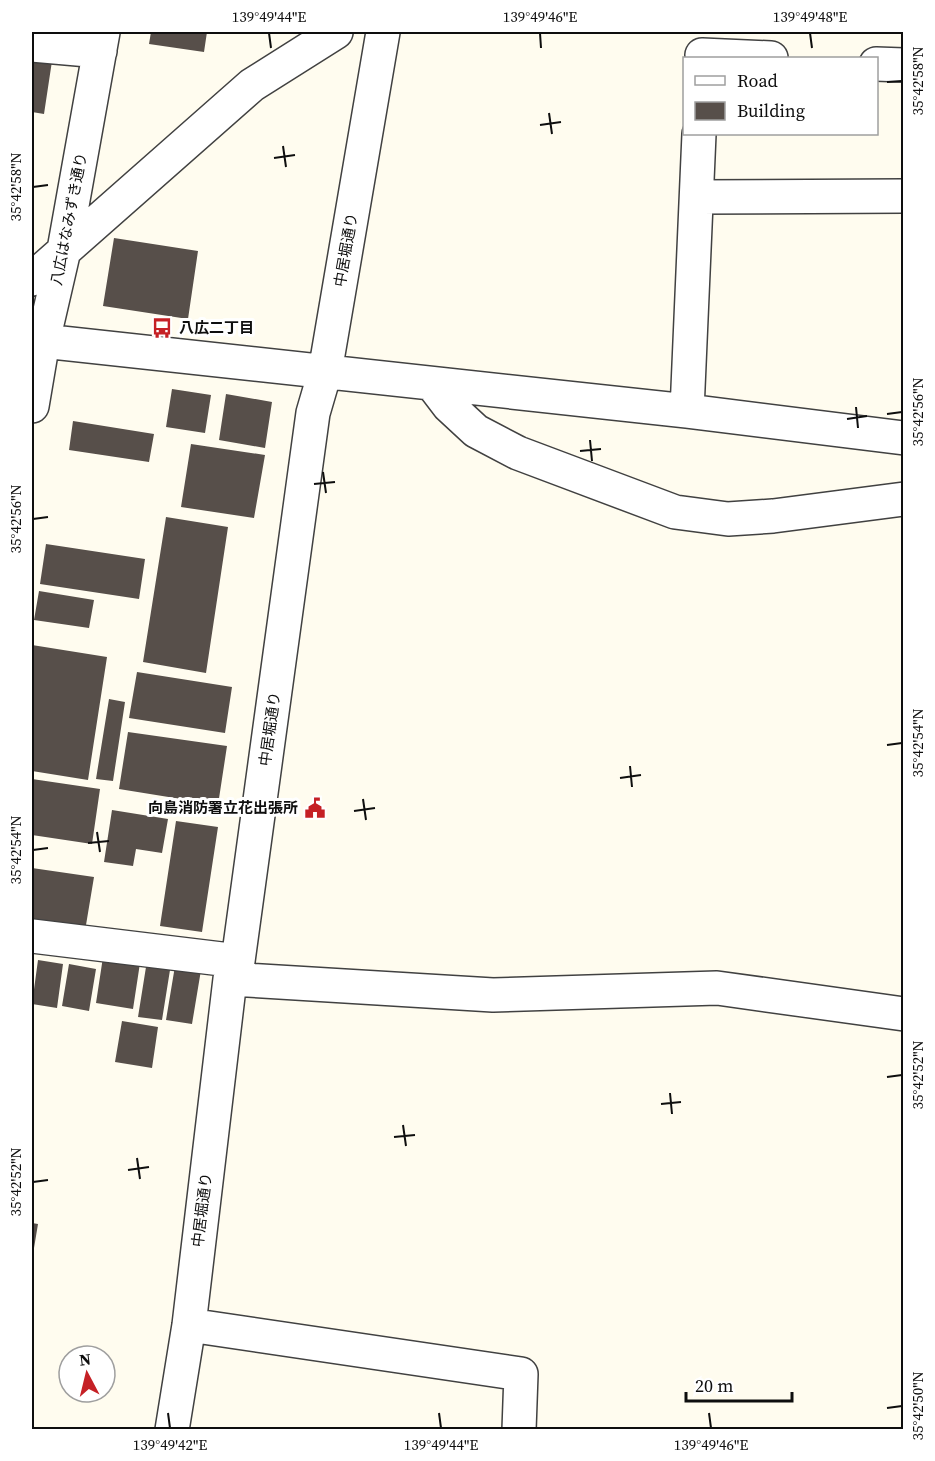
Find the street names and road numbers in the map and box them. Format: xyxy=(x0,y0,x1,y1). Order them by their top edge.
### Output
street label: 八広はなみずき通り xyxy=(45,151,92,287)
street label: 中居堀通り xyxy=(329,211,362,289)
street label: 中居堀通り xyxy=(254,690,285,768)
street label: 中居堀通り xyxy=(187,1171,216,1248)

